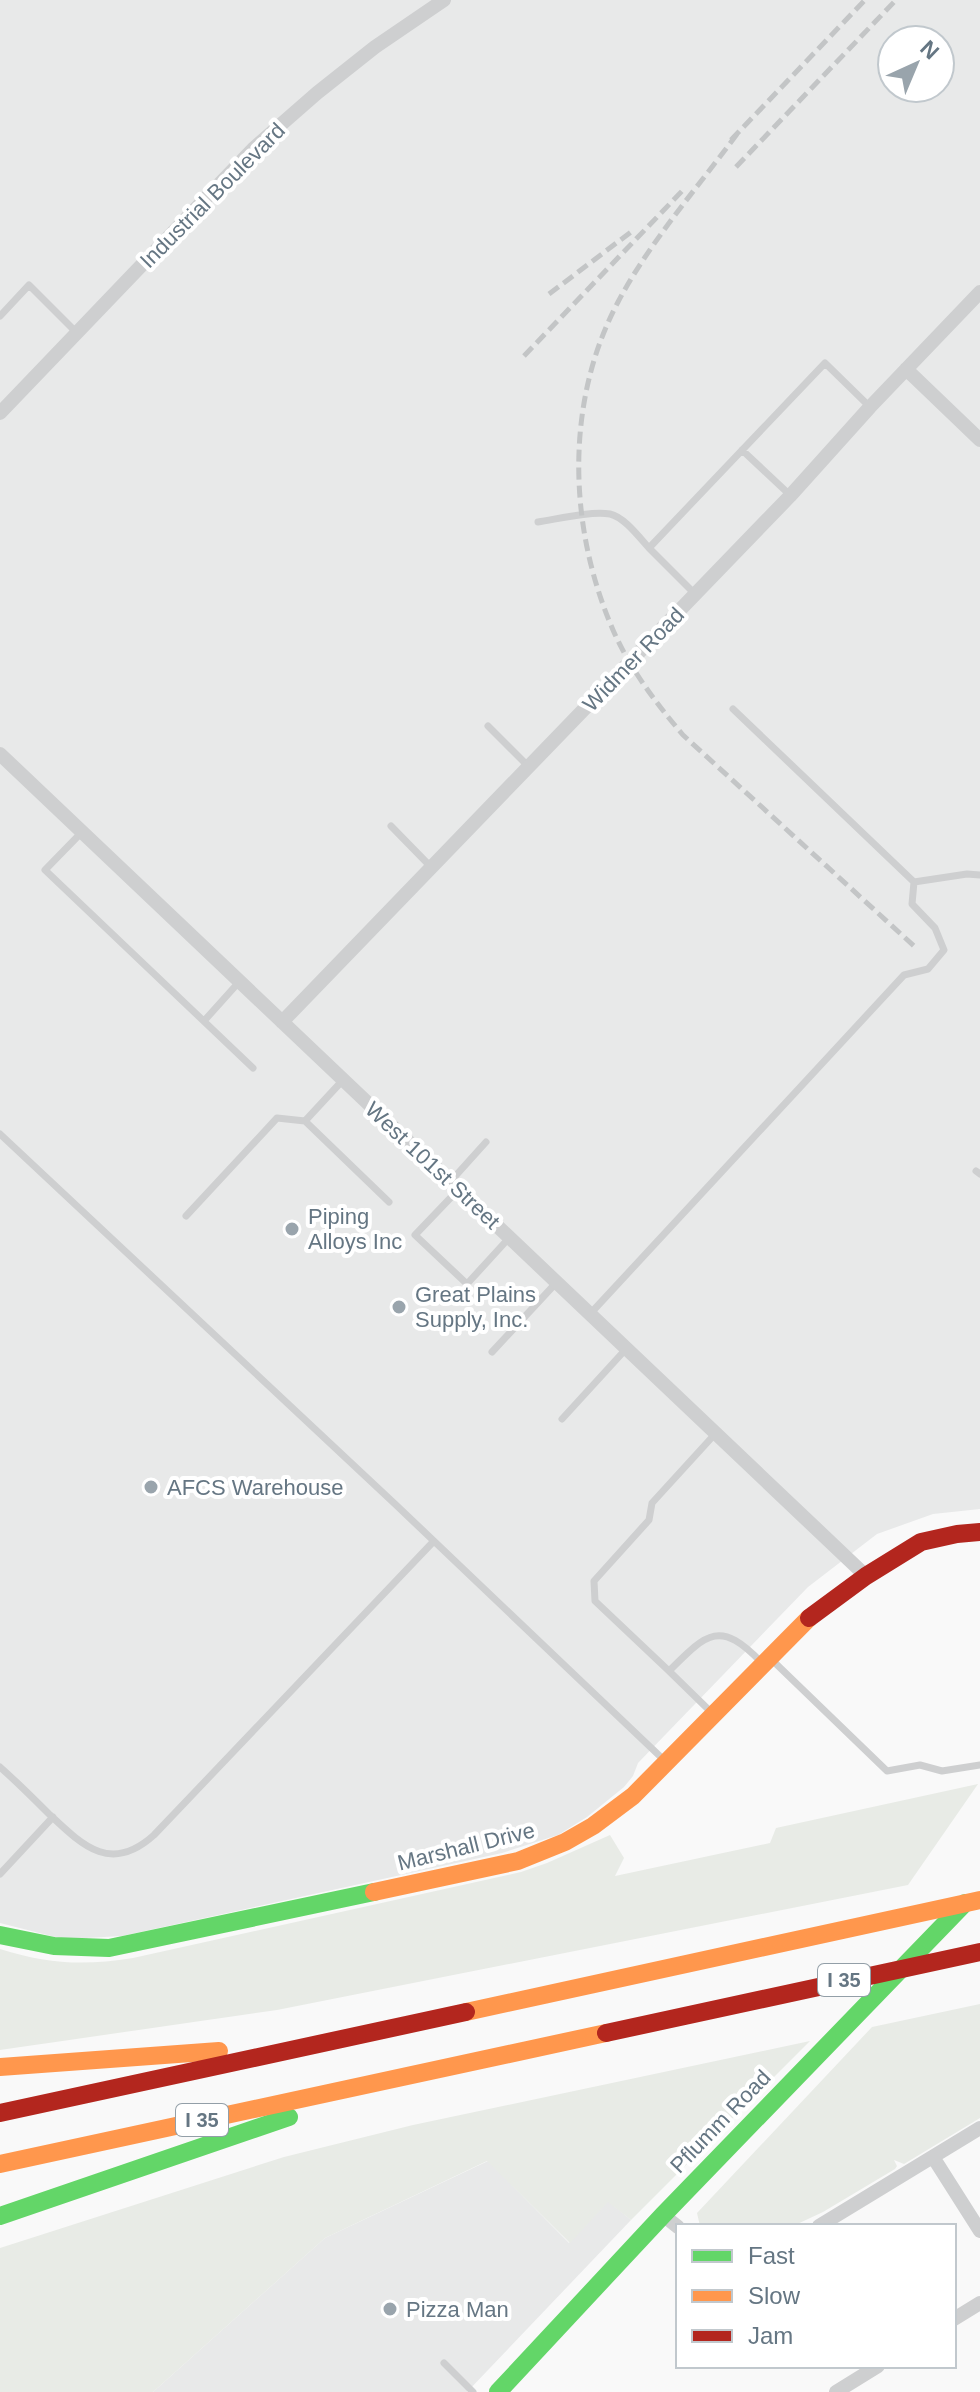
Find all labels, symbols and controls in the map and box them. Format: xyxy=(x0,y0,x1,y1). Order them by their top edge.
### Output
north arrow xyxy=(876,24,956,104)
text: N xyxy=(915,35,944,64)
street label: Industrial Boulevard xyxy=(135,118,290,273)
street label: Widmer Road xyxy=(578,602,689,716)
street label: West 101st Street xyxy=(360,1097,505,1234)
place label: Piping Alloys Inc xyxy=(308,1204,402,1254)
marker: Piping Alloys Inc xyxy=(283,1220,301,1238)
place label: Great Plains Supply, Inc. xyxy=(415,1282,536,1332)
marker: Great Plains Supply, Inc. xyxy=(390,1298,408,1316)
place label: AFCS Warehouse xyxy=(167,1475,343,1500)
marker: AFCS Warehouse xyxy=(142,1478,160,1496)
street label: Marshall Drive xyxy=(395,1817,537,1876)
road number: I 35 xyxy=(818,1964,870,1996)
street label: Pflumm Road xyxy=(665,2065,776,2178)
road number: I 35 xyxy=(176,2104,228,2136)
legend xyxy=(676,2224,956,2368)
text: Fast xyxy=(748,2242,795,2269)
text: Slow xyxy=(748,2282,801,2309)
place label: Pizza Man xyxy=(406,2297,509,2322)
marker: Pizza Man xyxy=(381,2300,399,2318)
text: Jam xyxy=(748,2322,793,2349)

